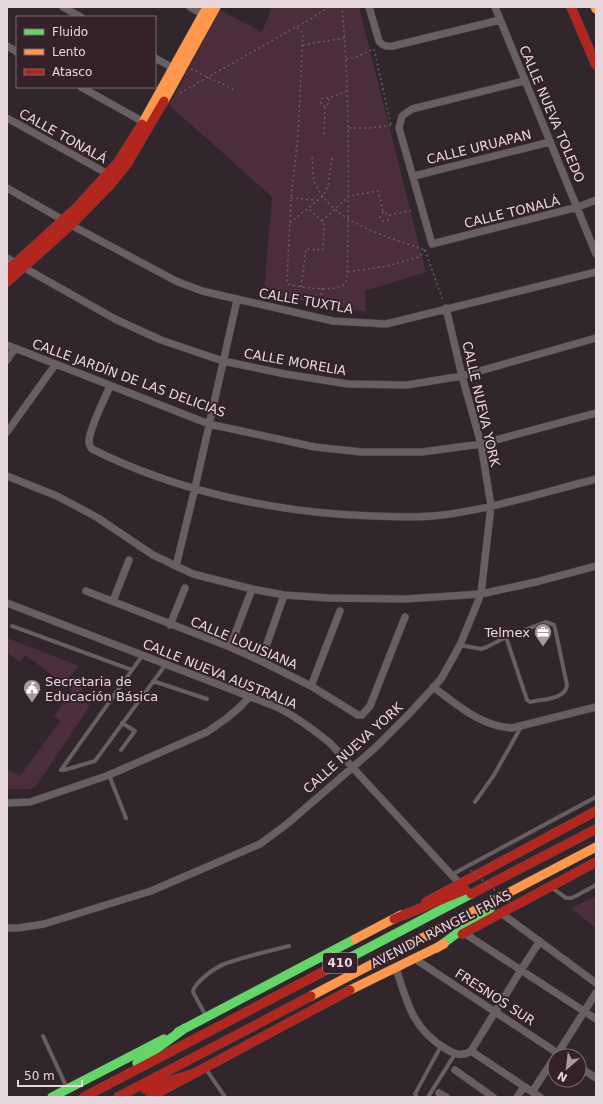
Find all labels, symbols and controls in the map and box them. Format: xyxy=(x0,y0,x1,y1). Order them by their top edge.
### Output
legend xyxy=(16,16,156,88)
text: Fluido xyxy=(52,25,88,39)
street label: CALLE NUEVA TOLEDO xyxy=(516,43,588,185)
text: Lento xyxy=(52,45,86,59)
text: Atasco xyxy=(52,65,92,79)
street label: CALLE TONALÁ xyxy=(16,106,110,166)
street label: CALLE URUAPAN xyxy=(425,127,533,167)
street label: CALLE TONALÁ xyxy=(463,193,561,231)
street label: CALLE TUXTLA xyxy=(258,285,354,317)
street label: CALLE JARDÍN DE LAS DELICIAS xyxy=(30,336,228,420)
street label: CALLE NUEVA YORK xyxy=(459,340,503,469)
street label: CALLE MORELIA xyxy=(243,346,347,378)
street label: CALLE LOUISIANA xyxy=(188,614,300,672)
office icon: Telmex xyxy=(533,622,553,647)
place label: Telmex xyxy=(484,625,530,640)
street label: CALLE NUEVA AUSTRALIA xyxy=(141,636,300,712)
place label: Secretaria de Educación Básica xyxy=(45,674,158,704)
public building icon: Secretaria de Educación Básica xyxy=(22,678,42,703)
street label: CALLE NUEVA YORK xyxy=(300,699,406,797)
street label: AVENIDA RANGEL FRÍAS xyxy=(368,887,514,971)
road number: 410 xyxy=(323,953,357,973)
street label: FRESNOS SUR xyxy=(452,966,538,1028)
north arrow xyxy=(547,1048,587,1088)
scale bar xyxy=(18,1062,82,1088)
text: N xyxy=(555,1068,570,1084)
text: 50 m xyxy=(24,1069,55,1083)

